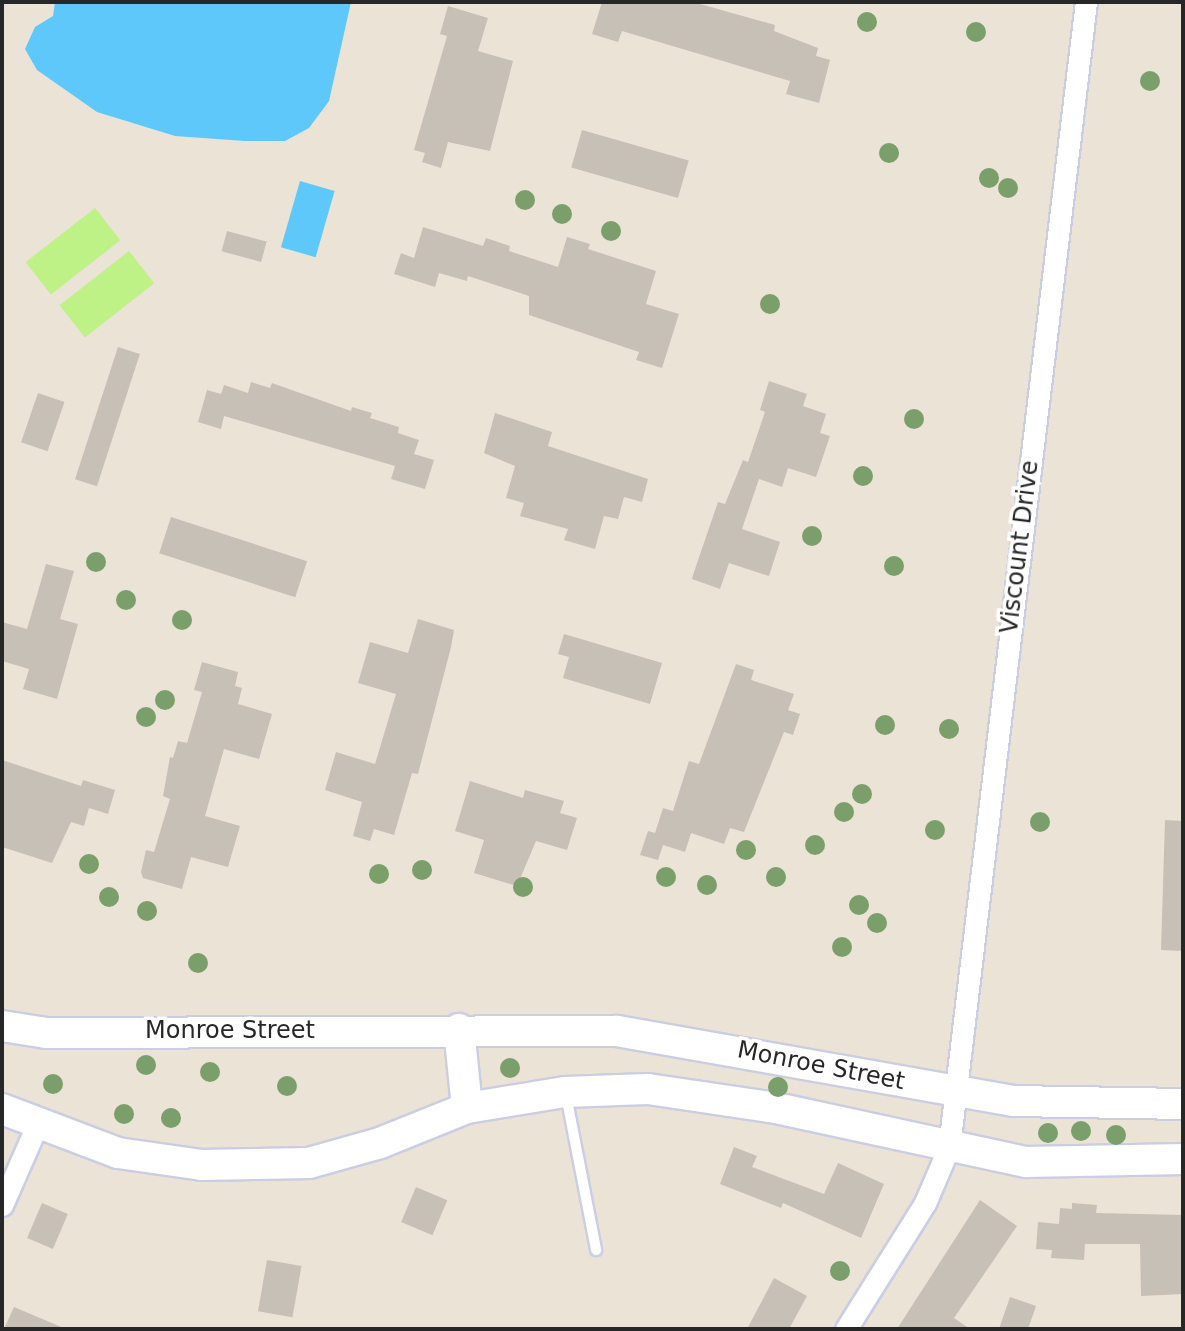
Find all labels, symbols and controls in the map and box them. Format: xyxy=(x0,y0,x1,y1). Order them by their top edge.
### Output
street label: Viscount Drive xyxy=(995,459,1045,635)
street label: Monroe Street xyxy=(145,1017,315,1045)
street label: Monroe Street xyxy=(735,1036,907,1096)

